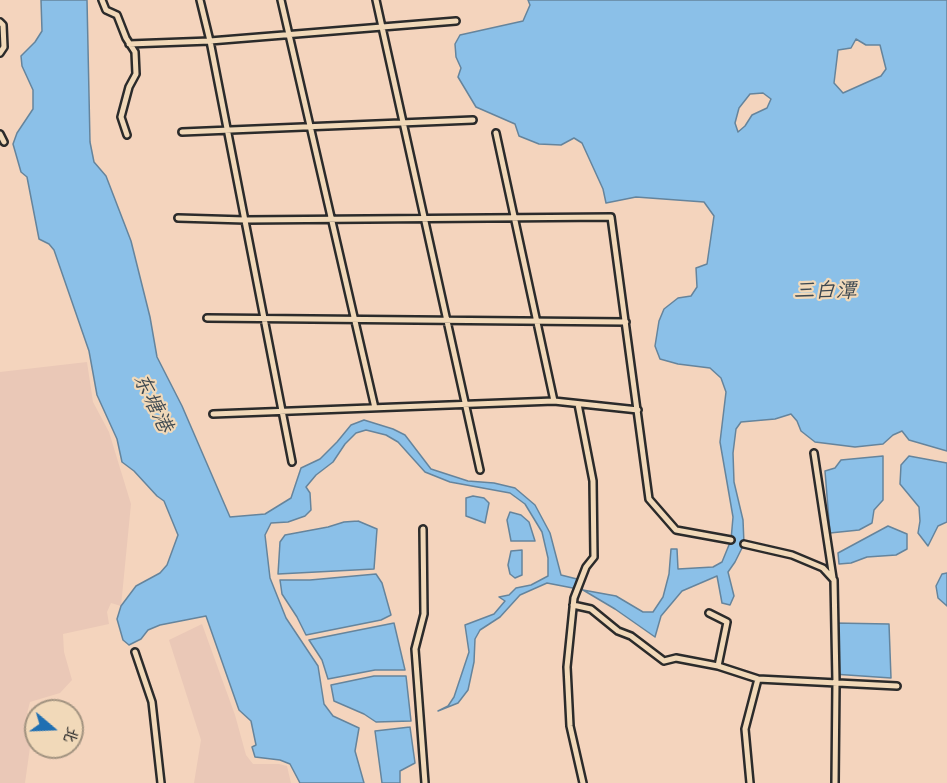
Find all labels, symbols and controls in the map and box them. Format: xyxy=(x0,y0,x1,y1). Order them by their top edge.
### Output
water label: 三白潭 xyxy=(794,281,856,307)
water label: 东塘港 xyxy=(125,370,175,438)
north arrow xyxy=(24,699,84,759)
text: 北 xyxy=(56,723,83,746)

